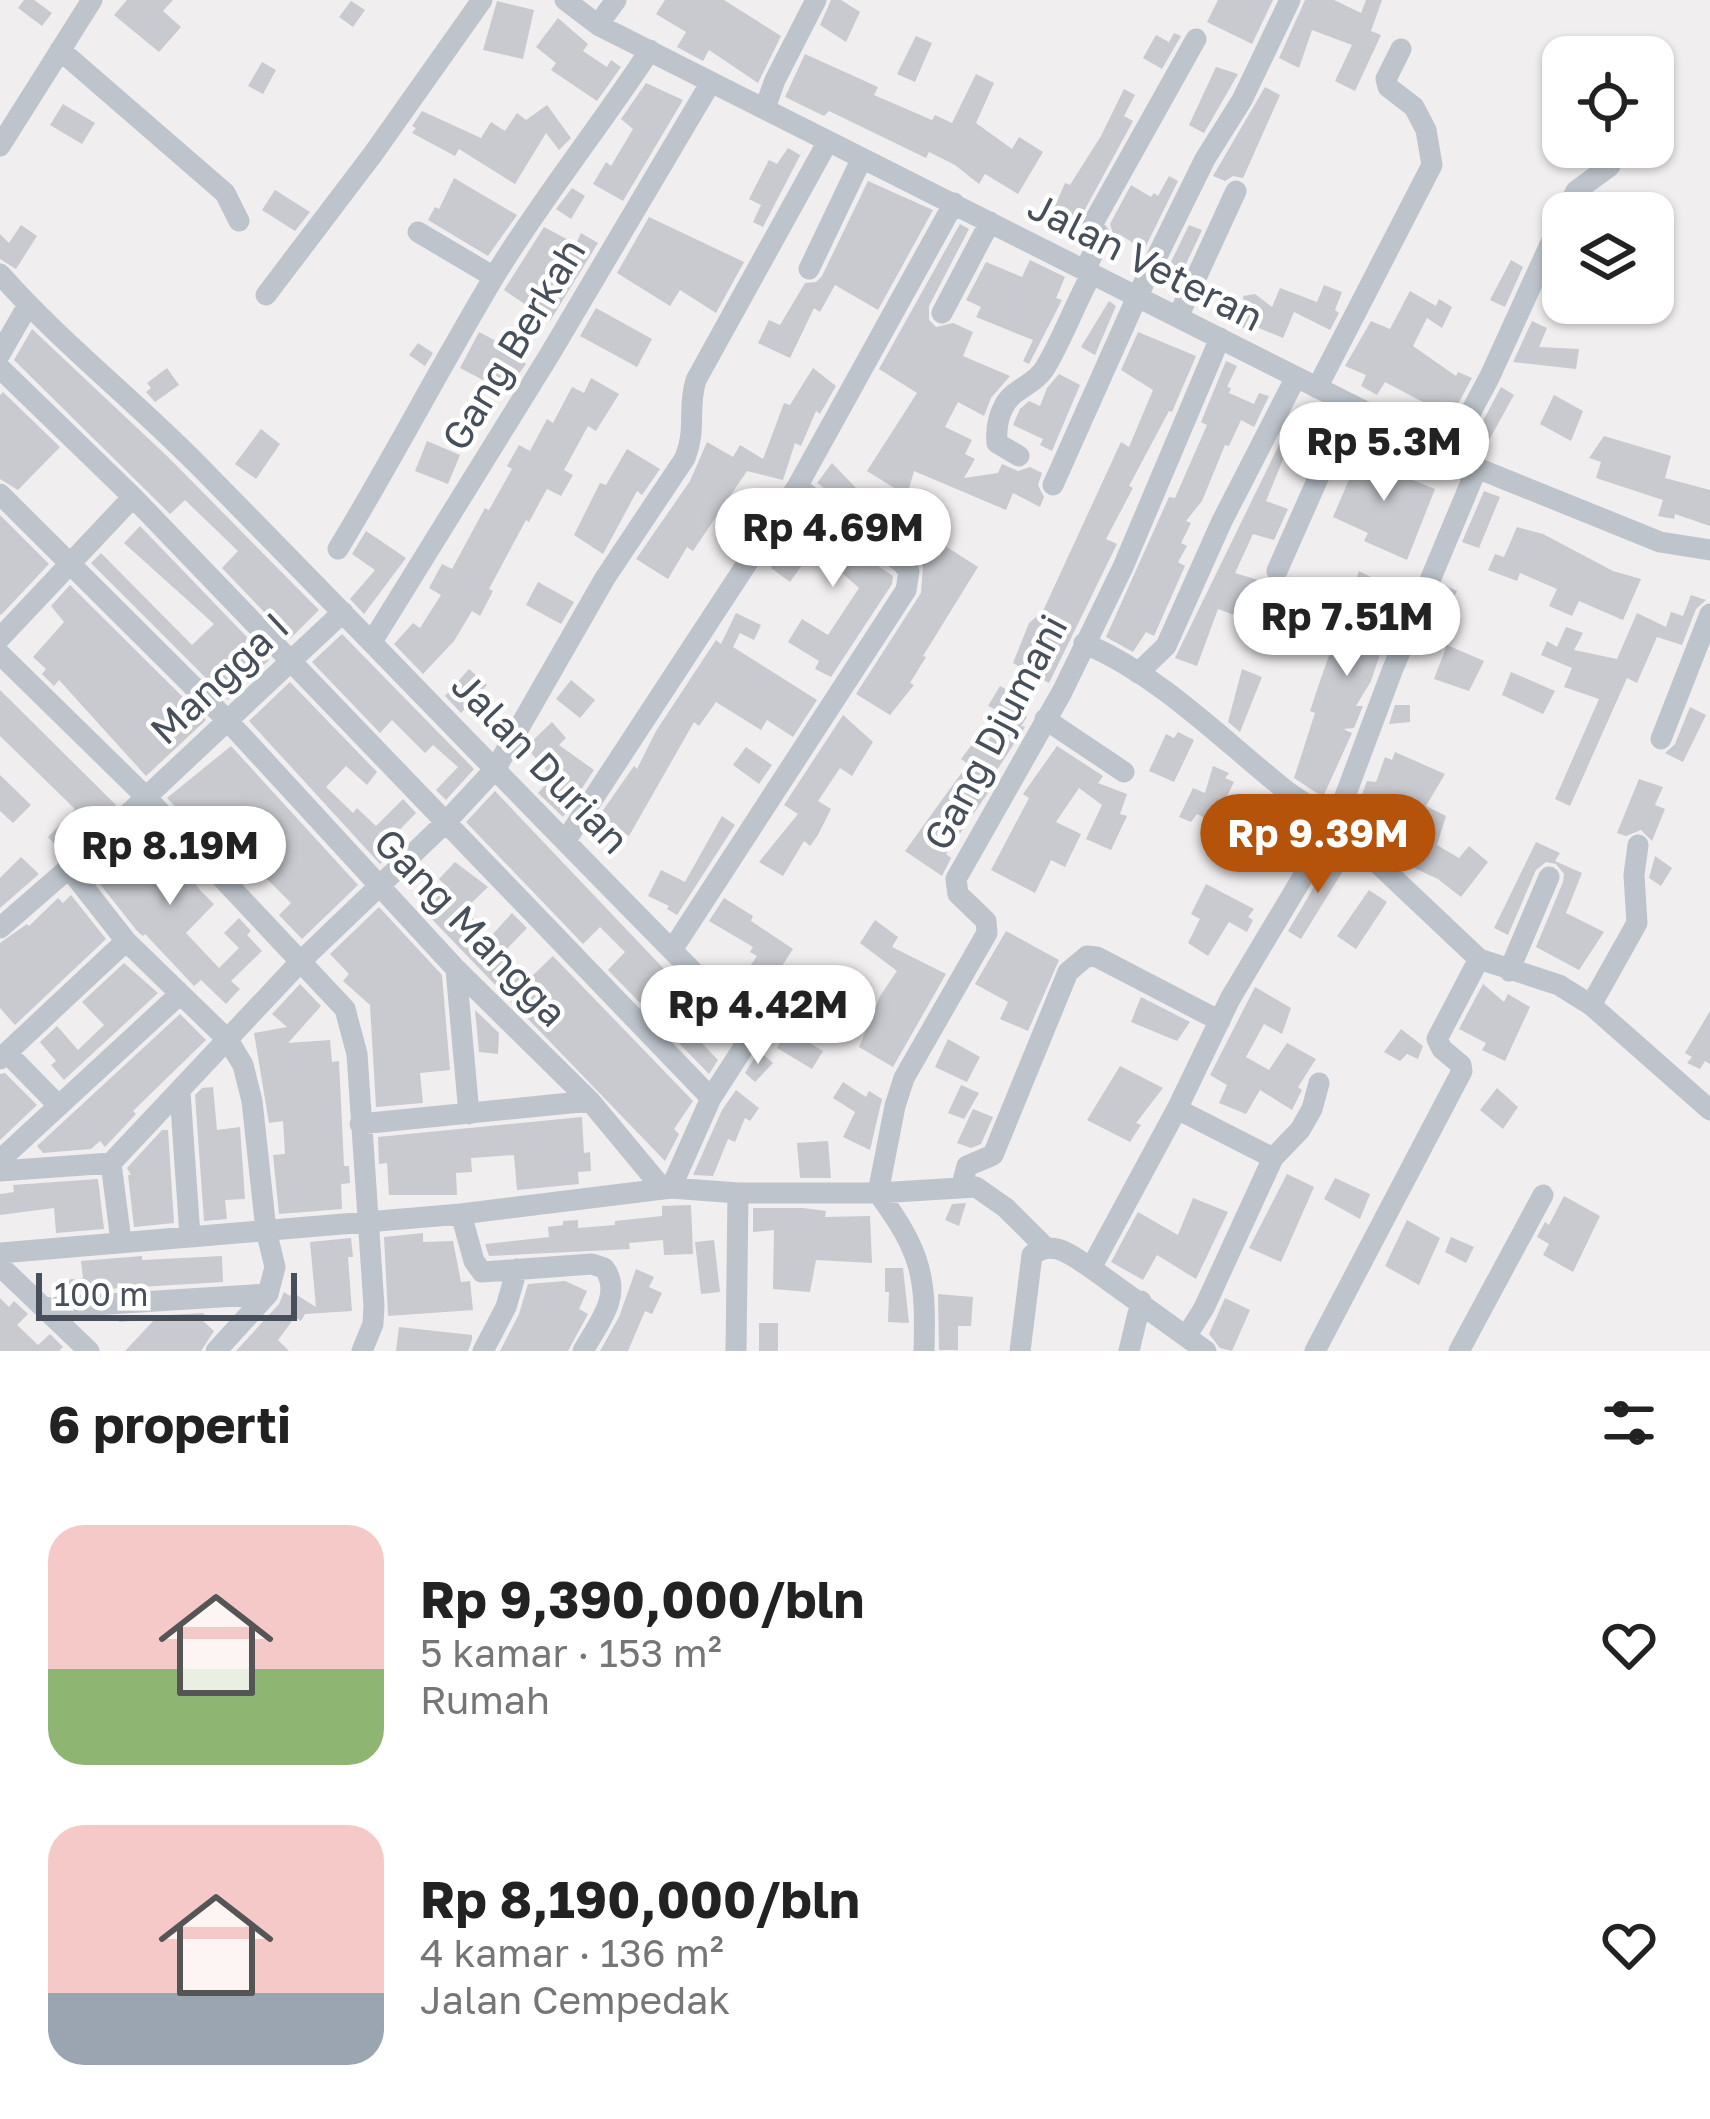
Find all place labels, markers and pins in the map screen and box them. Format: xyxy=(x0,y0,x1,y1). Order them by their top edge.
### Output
pin: Rp 5.3M xyxy=(1273,402,1495,504)
pin: Rp 4.69M xyxy=(709,488,957,590)
pin: Rp 7.51M xyxy=(1223,577,1471,679)
pin: Rp 9.39M xyxy=(1194,794,1442,896)
pin: Rp 8.19M xyxy=(46,806,294,908)
pin: Rp 4.42M xyxy=(634,965,882,1067)

